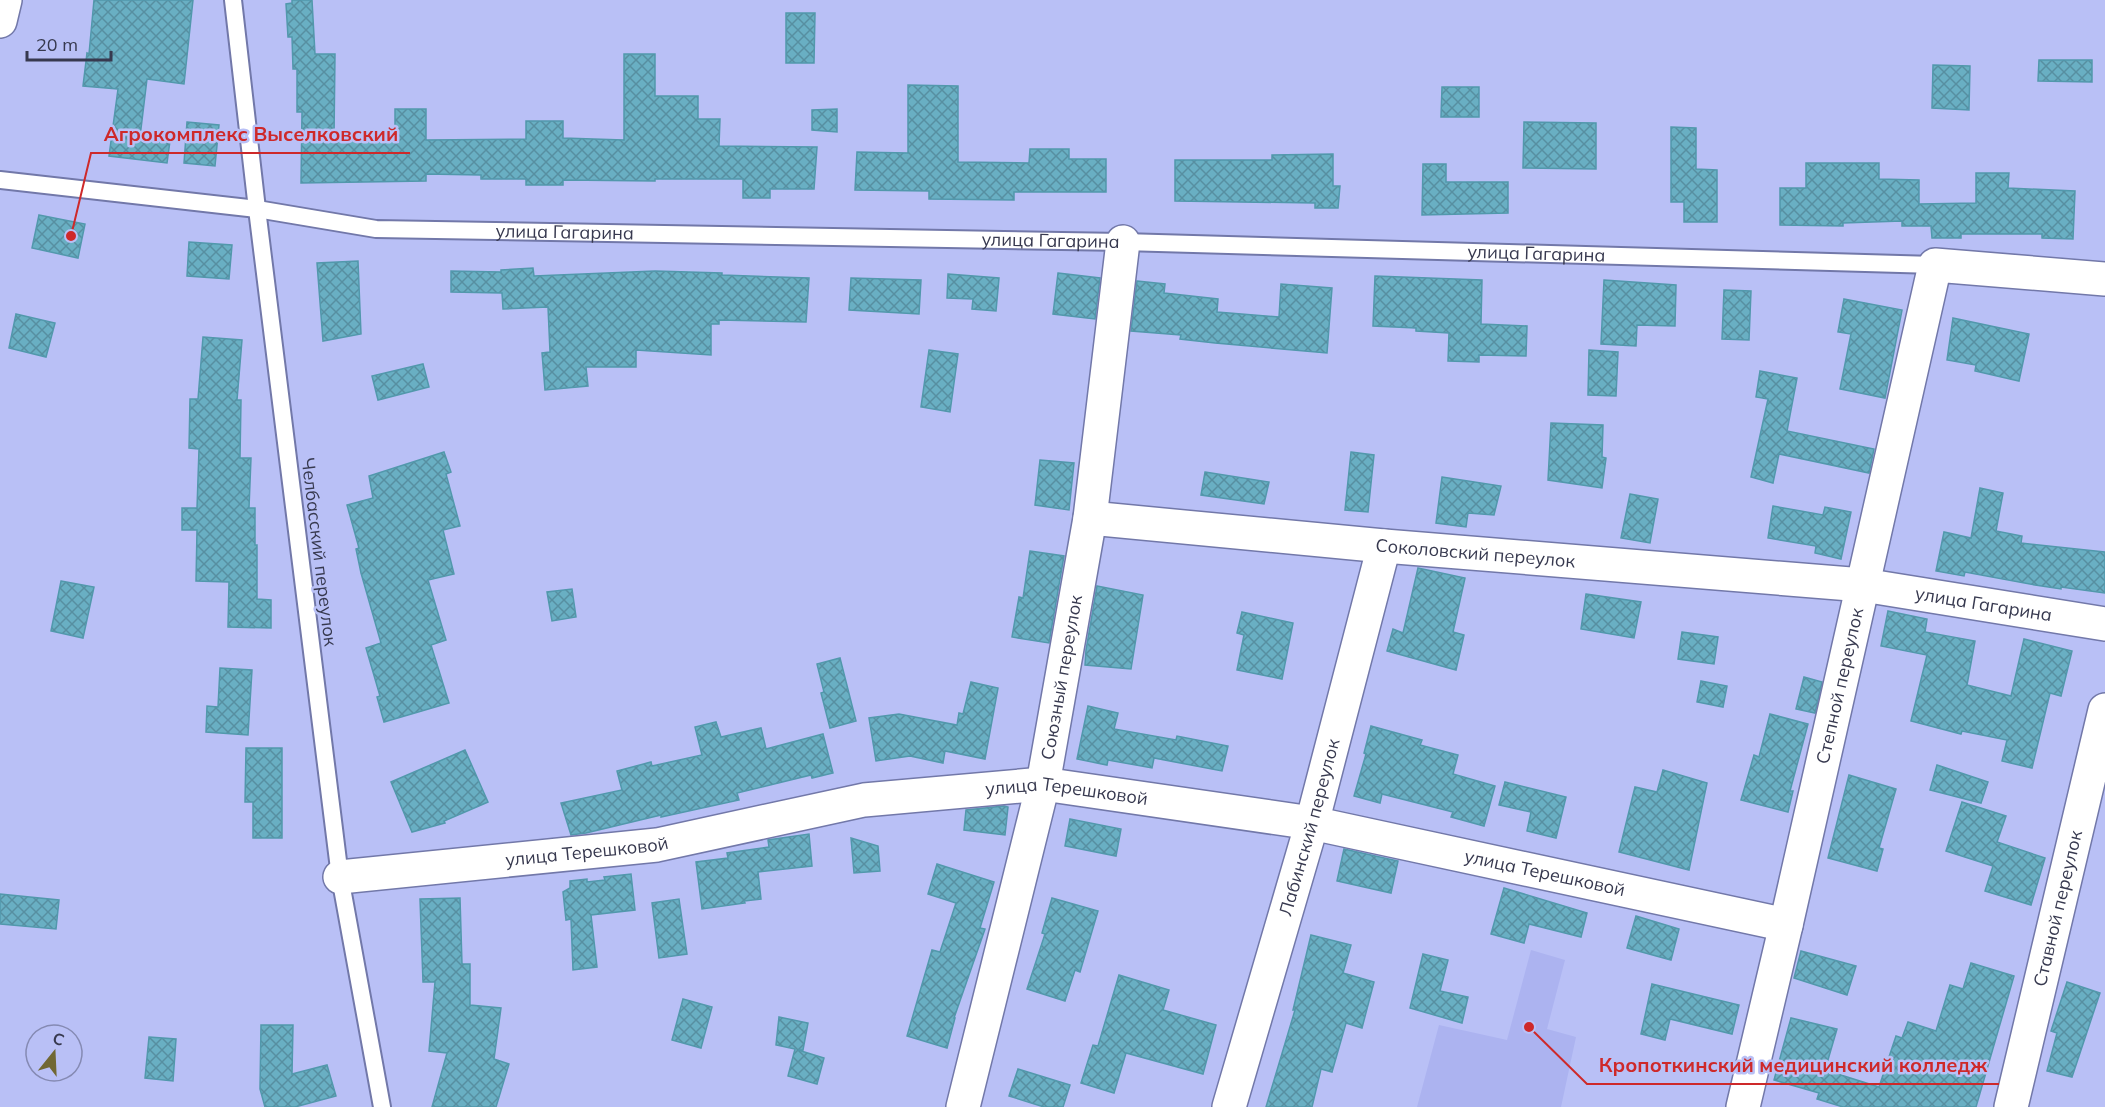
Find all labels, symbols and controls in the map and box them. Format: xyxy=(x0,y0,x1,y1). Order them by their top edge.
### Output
scale bar xyxy=(27,24,111,62)
text: 20 m xyxy=(36,33,78,56)
callout: Агрокомплекс Выселковский xyxy=(91,115,410,153)
text: Агрокомплекс Выселковский xyxy=(104,121,398,146)
street label: улица Гагарина xyxy=(495,219,634,244)
street label: улица Гагарина xyxy=(981,228,1120,253)
street label: улица Гагарина xyxy=(1467,240,1606,267)
street label: Челбасский переулок xyxy=(297,456,343,648)
street label: Соколовский переулок xyxy=(1375,533,1576,573)
street label: улица Гагарина xyxy=(1914,582,2054,626)
street label: Союзный переулок xyxy=(1035,593,1087,762)
street label: Степной переулок xyxy=(1811,605,1868,766)
street label: Лабинский переулок xyxy=(1273,736,1345,919)
street label: улица Терешковой xyxy=(984,772,1149,810)
street label: Ставной переулок xyxy=(2028,828,2087,989)
street label: улица Терешковой xyxy=(504,831,670,871)
street label: улица Терешковой xyxy=(1462,844,1627,901)
north arrow xyxy=(24,1023,84,1083)
text: С xyxy=(50,1028,67,1050)
callout: Кропоткинский медицинский колледж xyxy=(1587,1046,1999,1084)
text: Кропоткинский медицинский колледж xyxy=(1599,1052,1988,1077)

